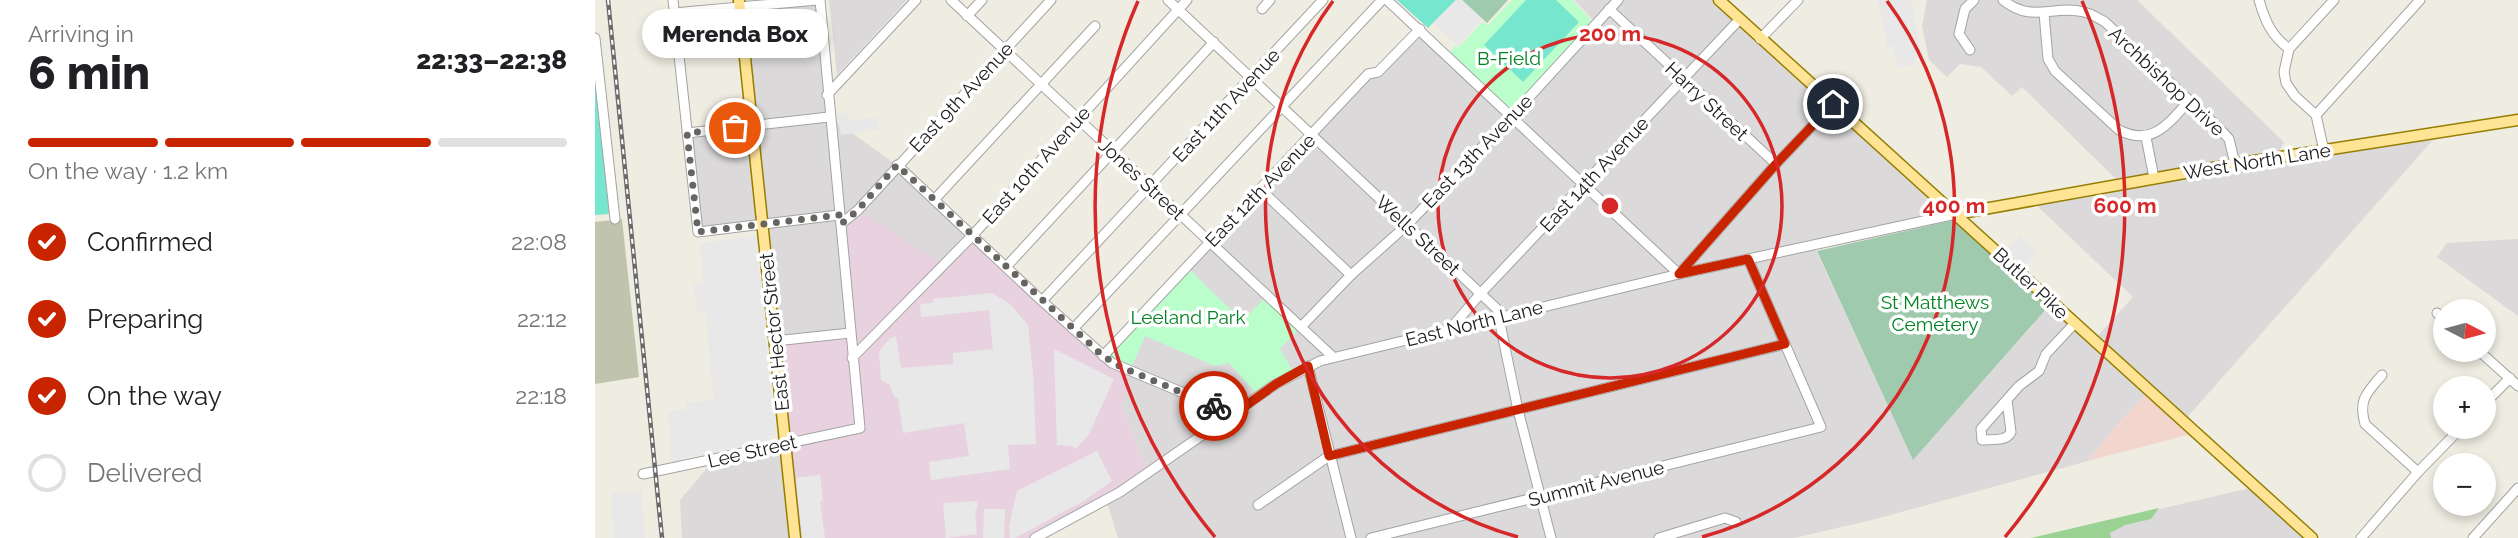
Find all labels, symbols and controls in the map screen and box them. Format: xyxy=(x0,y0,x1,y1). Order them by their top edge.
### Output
callout: Merenda Box xyxy=(642,9,828,58)
text: Arriving in xyxy=(28,20,134,47)
text: Merenda Box xyxy=(662,20,808,47)
text: 200 m xyxy=(1579,21,1641,46)
street label: Archbishop Drive xyxy=(2105,22,2229,140)
street label: East 9th Avenue xyxy=(905,38,1017,156)
street label: East 11th Avenue xyxy=(1168,44,1284,166)
text: 22:33–22:38 xyxy=(416,45,567,75)
text: 6 min xyxy=(28,46,150,100)
park label: B-Field xyxy=(1477,47,1541,69)
street label: Harry Street xyxy=(1661,57,1753,145)
pin xyxy=(1803,74,1863,134)
icon: home xyxy=(1814,85,1852,123)
street label: East 13th Avenue xyxy=(1417,90,1537,212)
pin xyxy=(705,98,765,158)
street label: East 10th Avenue xyxy=(978,102,1094,228)
icon: bag xyxy=(716,109,754,147)
street label: East 14th Avenue xyxy=(1535,112,1653,236)
street label: East 12th Avenue xyxy=(1200,129,1320,251)
street label: Jones Street xyxy=(1095,134,1190,225)
street label: West North Lane xyxy=(2182,139,2332,183)
text: On the way · 1.2 km xyxy=(28,157,228,184)
street label: Wells Street xyxy=(1371,191,1465,280)
text: 400 m xyxy=(1923,193,1985,218)
text: 600 m xyxy=(2093,193,2157,218)
centre of rings xyxy=(1598,194,1622,218)
icon: check xyxy=(28,223,66,261)
text: Confirmed xyxy=(87,227,213,257)
text: 22:08 xyxy=(511,228,567,255)
street label: Butler Pike xyxy=(1989,243,2073,323)
street label: East Hector Street xyxy=(755,251,793,412)
park label: St Matthews Cemetery xyxy=(1881,291,1989,335)
street label: East North Lane xyxy=(1403,295,1545,351)
north arrow xyxy=(2433,299,2495,362)
map controls xyxy=(2433,299,2496,516)
icon: check xyxy=(28,300,66,338)
text: Preparing xyxy=(87,304,203,334)
text: 22:12 xyxy=(517,305,567,332)
park label: Leeland Park xyxy=(1130,306,1246,328)
courier xyxy=(1179,371,1249,441)
button: + xyxy=(2433,376,2496,439)
icon: check xyxy=(28,377,66,415)
text: On the way xyxy=(87,381,222,411)
text: 22:18 xyxy=(515,382,567,409)
icon: bike xyxy=(1195,387,1233,425)
street label: Lee Street xyxy=(705,430,799,472)
button: − xyxy=(2433,453,2496,516)
street label: Summit Avenue xyxy=(1526,455,1666,511)
text: Delivered xyxy=(87,458,202,488)

